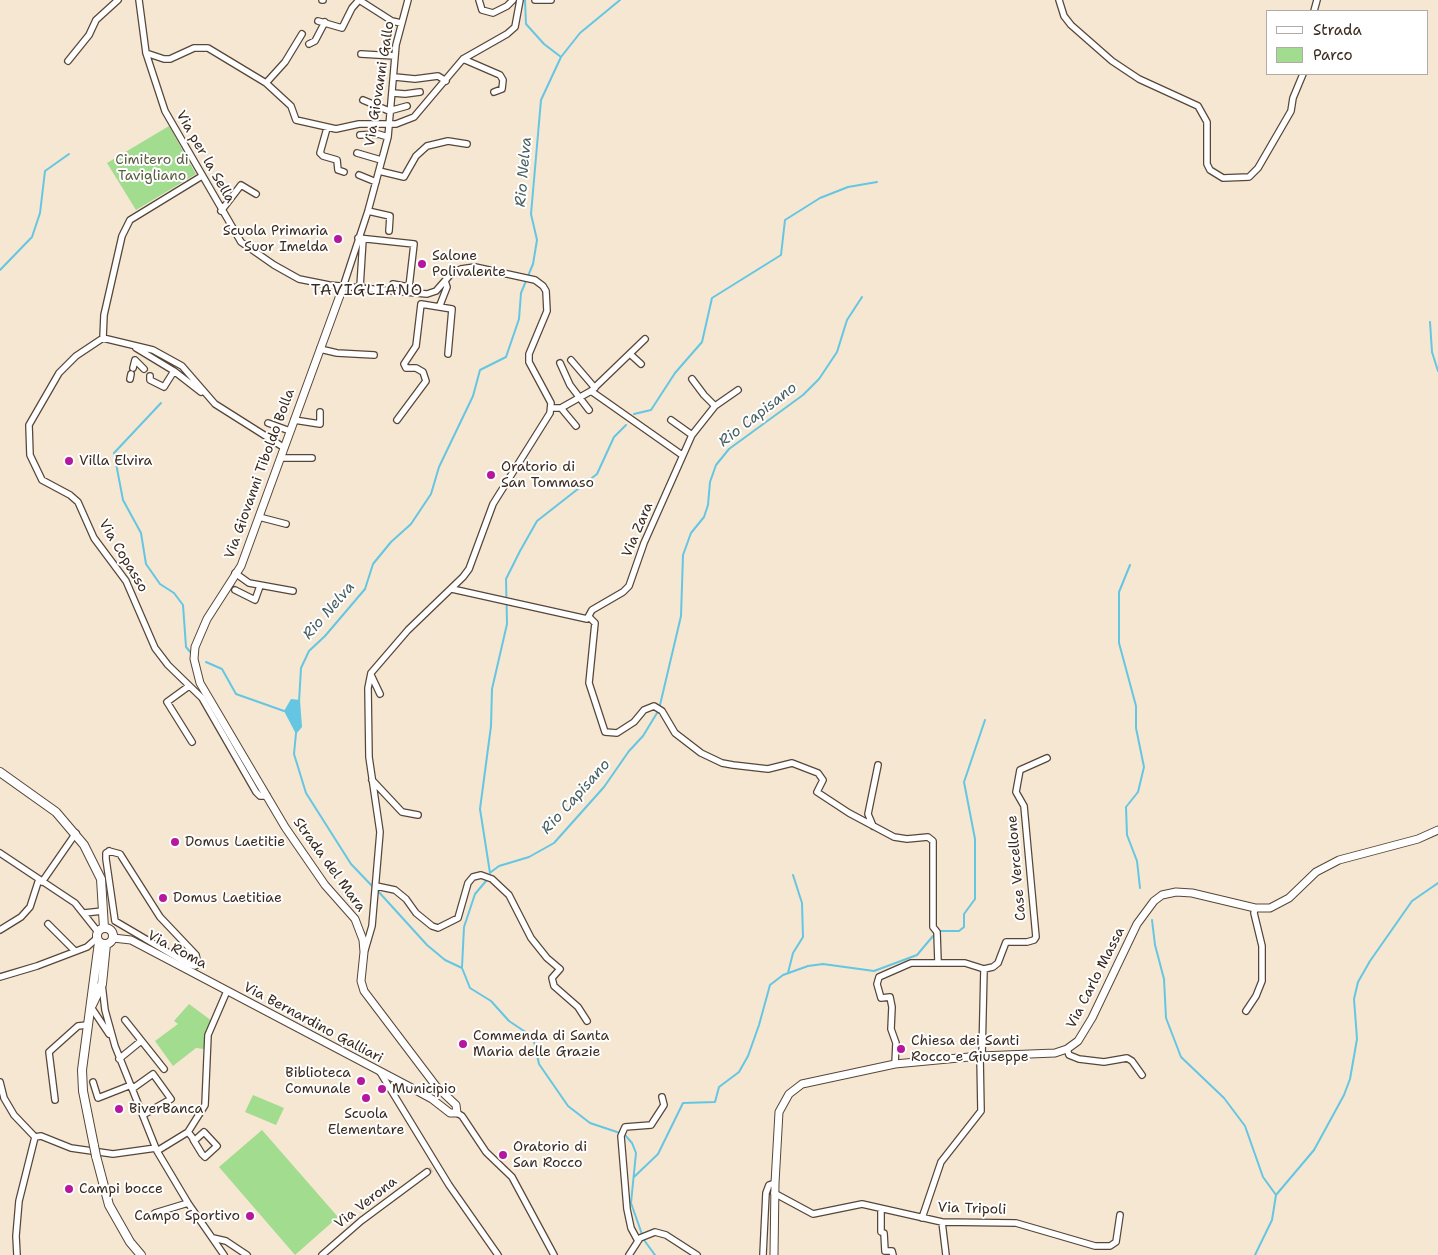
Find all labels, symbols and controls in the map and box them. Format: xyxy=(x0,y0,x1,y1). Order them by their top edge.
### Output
legend xyxy=(1266,10,1428,75)
street label: Via Giovanni Gallo xyxy=(362,20,398,148)
text: Strada xyxy=(1313,20,1362,40)
text: Parco xyxy=(1313,45,1353,65)
street label: Via per la Sella xyxy=(172,108,238,206)
water label: Rio Nelva xyxy=(512,136,536,208)
park label: Cimitero di Tavigliano xyxy=(115,152,189,184)
place label: Scuola Primaria Suor Imelda xyxy=(223,223,328,256)
marker: Scuola Primaria Suor Imelda xyxy=(332,233,344,245)
place label: Salone Polivalente xyxy=(432,248,506,280)
marker: Salone Polivalente xyxy=(416,258,428,270)
district label: TAVIGLIANO xyxy=(310,281,424,301)
water label: Rio Capisano xyxy=(715,379,801,451)
street label: Via Giovanni Tiboldo Bolla xyxy=(221,387,299,561)
place label: Villa Elvira xyxy=(79,453,152,469)
marker: Villa Elvira xyxy=(63,455,75,467)
place label: Oratorio di San Tommaso xyxy=(501,459,594,492)
marker: Oratorio di San Tommaso xyxy=(485,469,497,481)
street label: Via Zara xyxy=(619,500,657,560)
street label: Via Copasso xyxy=(95,517,151,595)
water label: Rio Nelva xyxy=(299,579,359,643)
water label: Rio Capisano xyxy=(538,756,614,838)
street label: Case Vercellone xyxy=(1004,814,1030,922)
street label: Strada del Mara xyxy=(289,815,369,915)
place label: Domus Laetitie xyxy=(185,834,285,850)
marker: Domus Laetitie xyxy=(169,836,181,848)
place label: Domus Laetitiae xyxy=(173,890,282,906)
marker: Domus Laetitiae xyxy=(157,892,169,904)
street label: Via Carlo Massa xyxy=(1063,925,1129,1031)
street label: Via Roma xyxy=(144,927,210,973)
street label: Via Bernardino Galliari xyxy=(240,979,386,1067)
place label: Commenda di Santa Maria delle Grazie xyxy=(473,1028,609,1060)
place label: Chiesa dei Santi Rocco e Giuseppe xyxy=(911,1033,1029,1066)
marker: Commenda di Santa Maria delle Grazie xyxy=(457,1038,469,1050)
marker: Chiesa dei Santi Rocco e Giuseppe xyxy=(895,1043,907,1055)
place label: Biblioteca Comunale xyxy=(285,1065,351,1098)
marker: Biblioteca Comunale xyxy=(355,1075,367,1087)
place label: Municipio xyxy=(392,1081,456,1097)
marker: Municipio xyxy=(376,1083,388,1095)
marker: Scuola Elementare xyxy=(360,1092,372,1104)
place label: BiverBanca xyxy=(129,1101,203,1117)
marker: BiverBanca xyxy=(113,1103,125,1115)
place label: Scuola Elementare xyxy=(328,1106,404,1138)
place label: Oratorio di San Rocco xyxy=(513,1139,587,1172)
marker: Oratorio di San Rocco xyxy=(497,1149,509,1161)
street label: Via Verona xyxy=(332,1174,400,1232)
place label: Campi bocce xyxy=(79,1181,163,1197)
marker: Campi bocce xyxy=(63,1183,75,1195)
street label: Via Tripoli xyxy=(937,1199,1007,1219)
place label: Campo Sportivo xyxy=(134,1208,240,1224)
marker: Campo Sportivo xyxy=(244,1210,256,1222)

